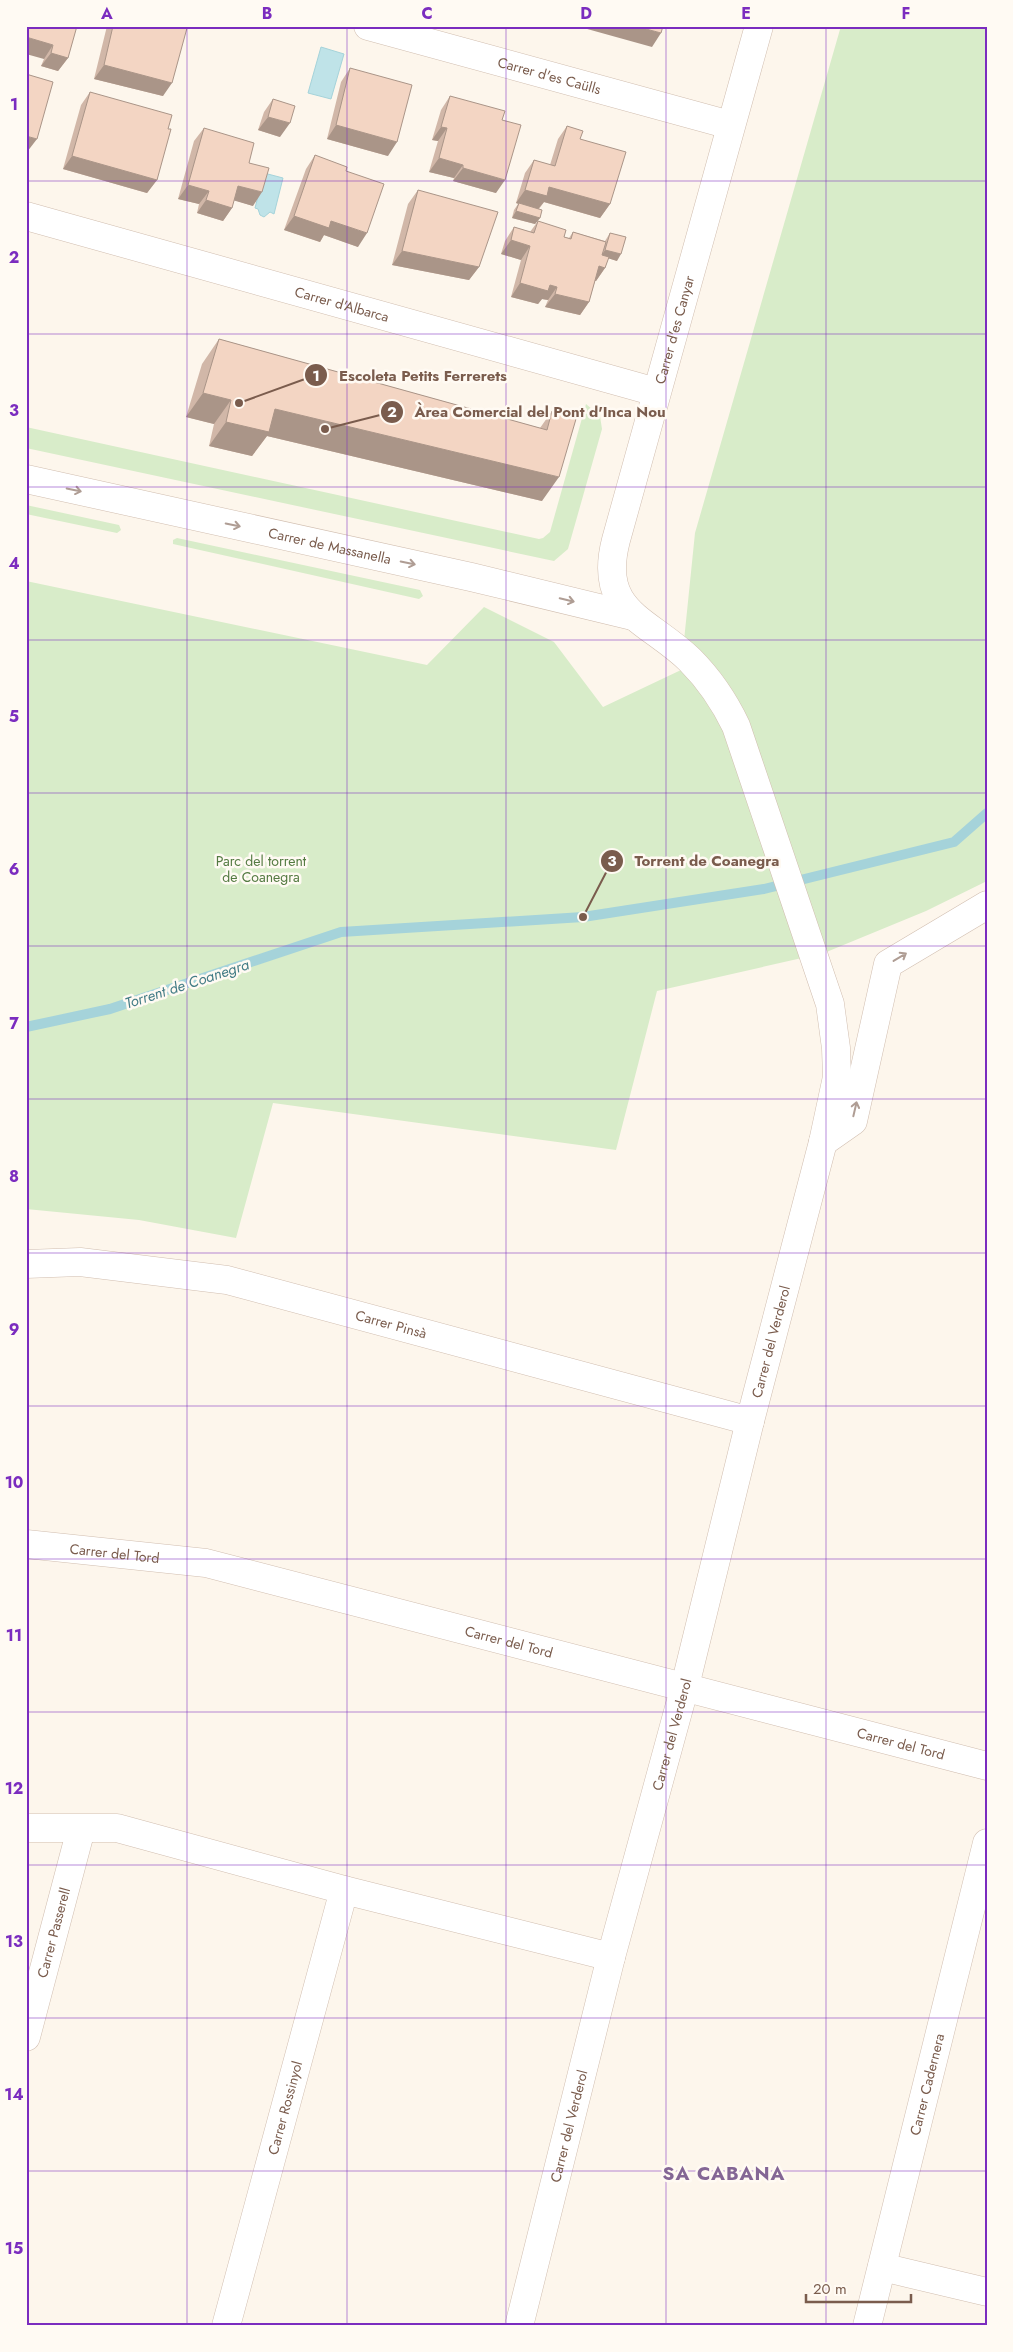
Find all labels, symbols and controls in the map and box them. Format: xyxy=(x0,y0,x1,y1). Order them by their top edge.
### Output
text: A xyxy=(100,2,113,25)
text: B xyxy=(262,2,272,25)
text: C xyxy=(421,2,433,25)
text: D xyxy=(580,2,592,25)
text: E xyxy=(741,2,751,25)
text: F xyxy=(902,2,910,25)
street label: Carrer d'es Caülls xyxy=(496,52,604,99)
text: 1 xyxy=(10,93,18,116)
text: 2 xyxy=(9,246,19,269)
street label: Carrer d'es Canyar xyxy=(650,273,699,386)
street label: Carrer d'Albarca xyxy=(292,282,391,327)
callout: Escoleta Petits Ferrerets xyxy=(304,360,517,390)
text: 1 xyxy=(312,365,320,387)
text: Escoleta Petits Ferrerets xyxy=(339,365,507,387)
callout: Àrea Comercial del Pont d'Inca Nou xyxy=(380,397,676,427)
text: 3 xyxy=(9,399,19,422)
text: 2 xyxy=(387,401,397,423)
text: Àrea Comercial del Pont d'Inca Nou xyxy=(413,401,666,423)
one-way arrow xyxy=(65,486,81,495)
one-way arrow xyxy=(224,520,240,530)
street label: Carrer de Massanella xyxy=(266,523,393,569)
text: 4 xyxy=(8,552,20,575)
one-way arrow xyxy=(400,559,416,569)
one-way arrow xyxy=(558,596,574,605)
text: 5 xyxy=(9,705,19,728)
callout: Torrent de Coanegra xyxy=(600,846,789,876)
text: 3 xyxy=(607,850,617,872)
text: Torrent de Coanegra xyxy=(635,850,779,872)
park label: Parc del torrent de Coanegra xyxy=(216,851,307,887)
text: 6 xyxy=(9,858,19,881)
one-way arrow xyxy=(892,951,906,961)
water label: Torrent de Coanegra xyxy=(122,953,253,1014)
text: 7 xyxy=(9,1012,19,1035)
one-way arrow xyxy=(851,1102,860,1118)
text: 8 xyxy=(9,1165,19,1188)
street label: Carrer del Verderol xyxy=(746,1283,795,1400)
street label: Carrer Pinsà xyxy=(353,1305,429,1343)
text: 9 xyxy=(9,1318,19,1341)
text: 10 xyxy=(5,1471,23,1494)
street label: Carrer del Tord xyxy=(69,1539,160,1568)
street label: Carrer del Tord xyxy=(463,1621,555,1663)
text: 11 xyxy=(6,1624,22,1647)
street label: Carrer del Verderol xyxy=(647,1676,697,1793)
street label: Carrer del Tord xyxy=(855,1723,947,1765)
text: 12 xyxy=(5,1777,23,1800)
street label: Carrer Passerell xyxy=(32,1885,75,1980)
text: 13 xyxy=(5,1930,23,1953)
street label: Carrer Cadernera xyxy=(905,2031,949,2137)
street label: Carrer Rossinyol xyxy=(263,2059,307,2157)
street label: Carrer del Verderol xyxy=(545,2068,593,2185)
text: 14 xyxy=(4,2083,24,2106)
district label: SA CABANA xyxy=(663,2160,785,2187)
text: 15 xyxy=(5,2237,23,2260)
scale bar xyxy=(806,2272,910,2304)
text: 20 m xyxy=(813,2278,847,2300)

